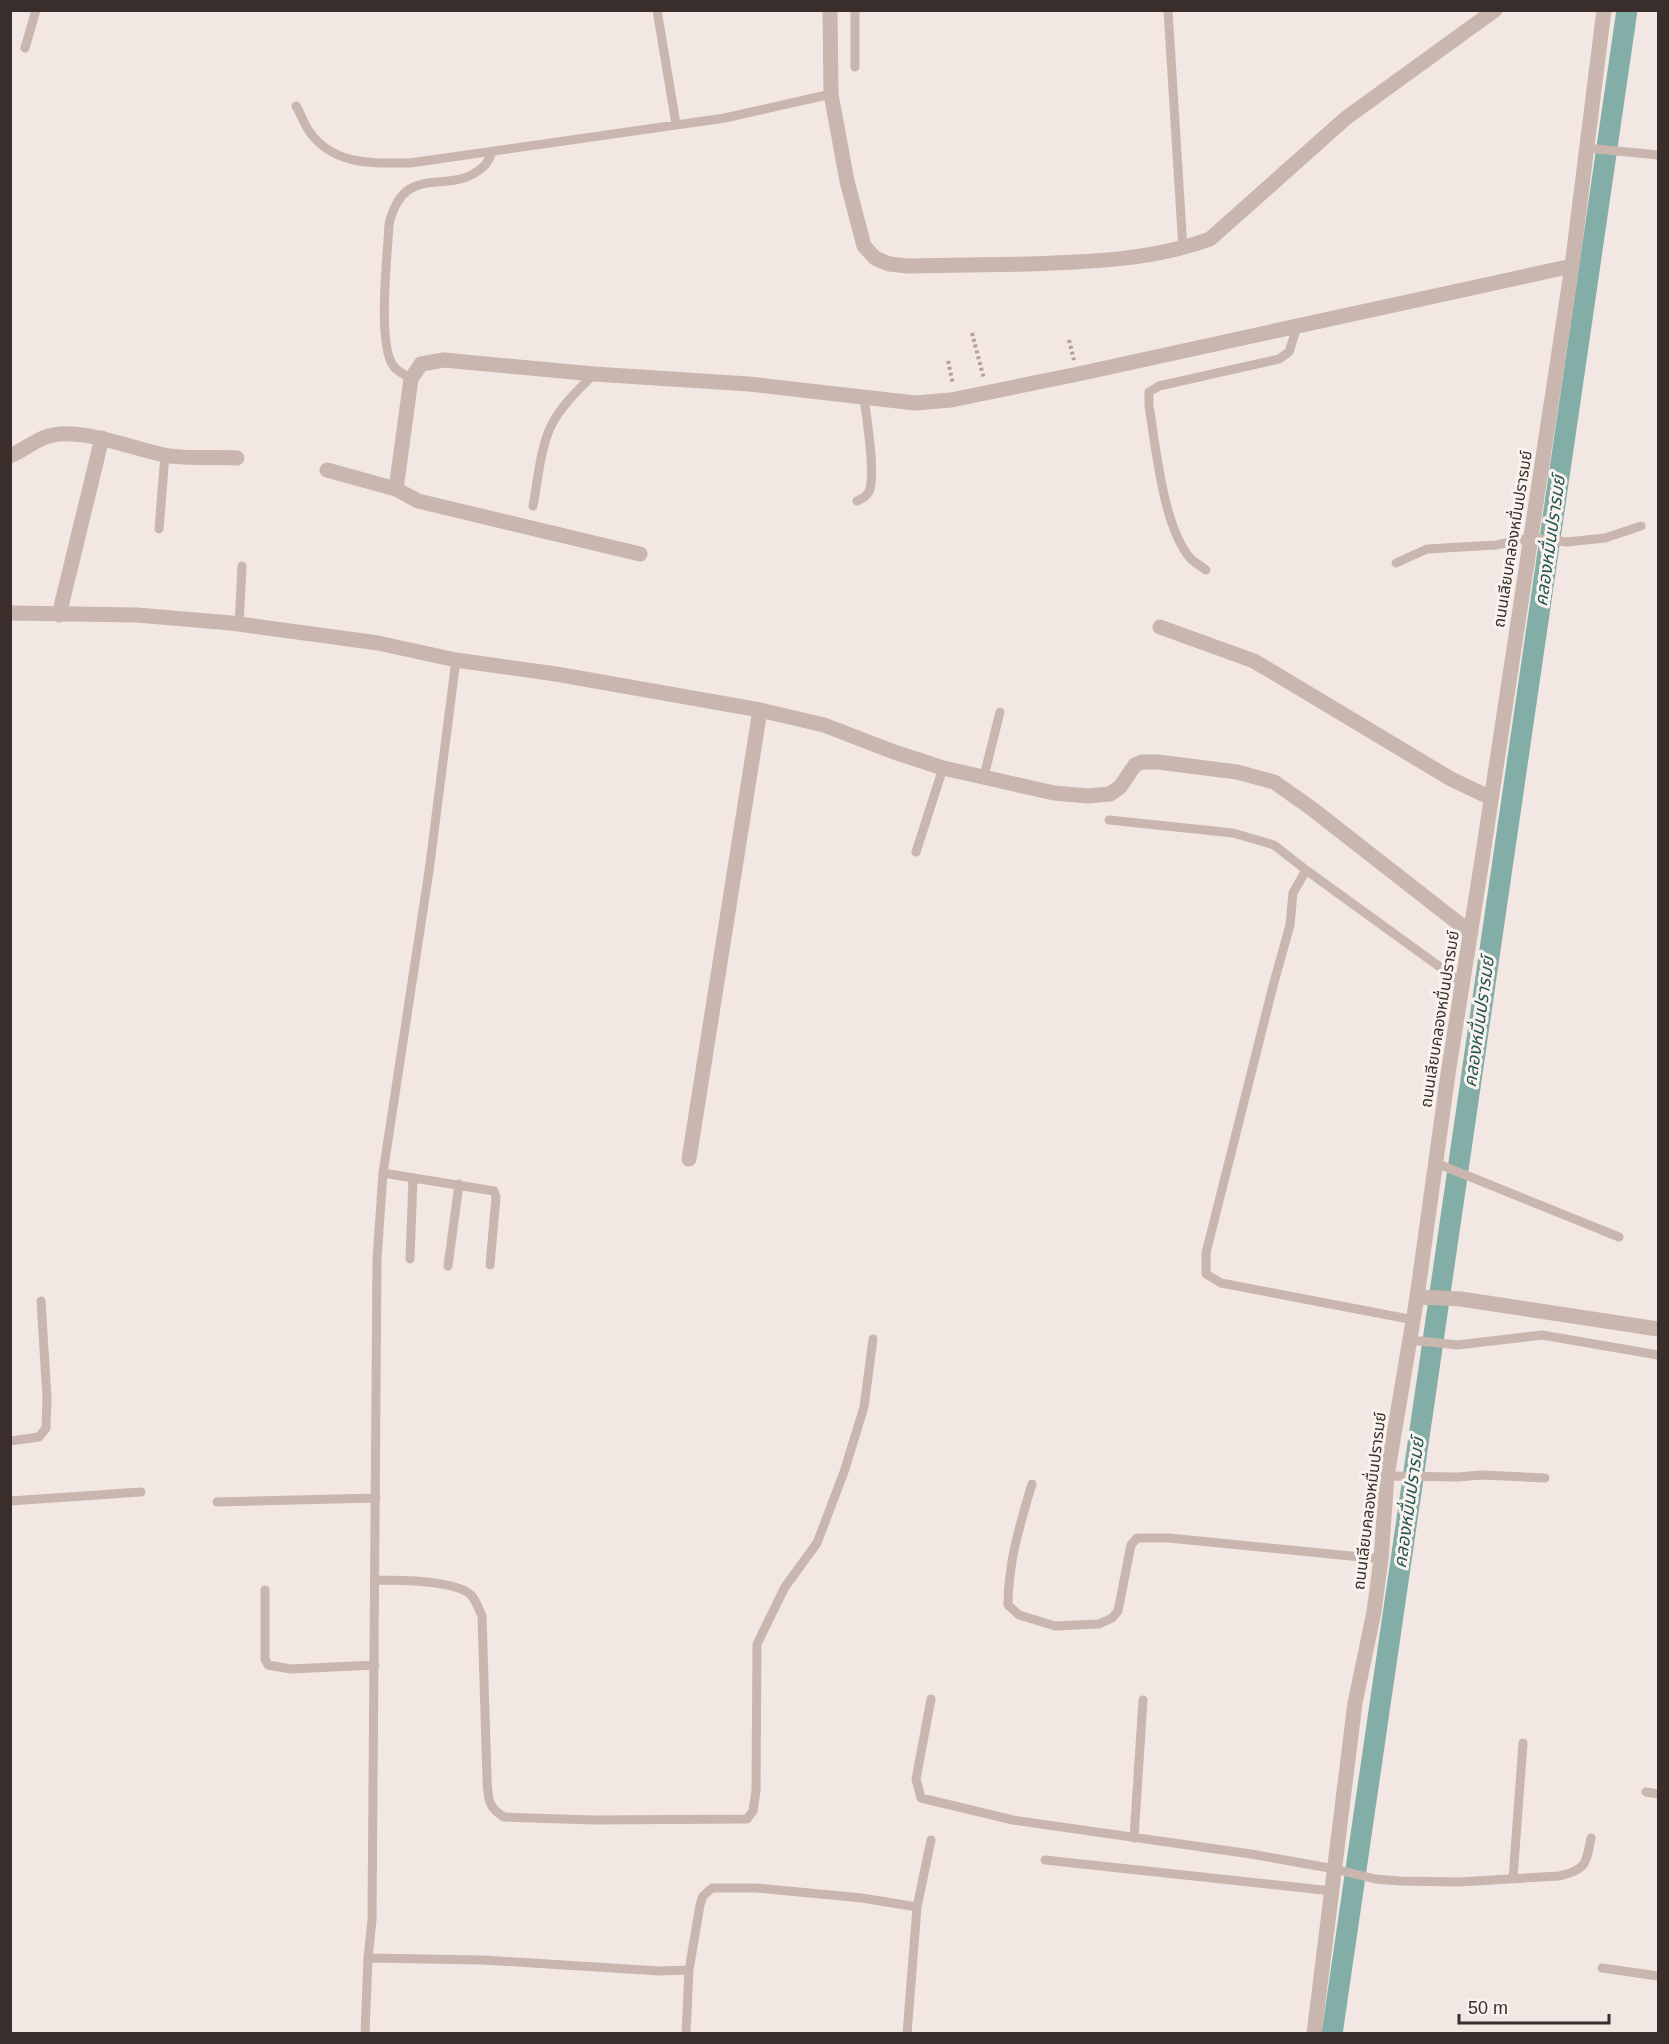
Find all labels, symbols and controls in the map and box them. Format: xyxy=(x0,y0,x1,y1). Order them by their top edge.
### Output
street label: ถนนเลียบคลองหมื่นปรารมย์ xyxy=(1487,449,1535,629)
water label: คลองหมื่นปรารมย์ xyxy=(1528,471,1569,608)
street label: ถนนเลียบคลองหมื่นปรารมย์ xyxy=(1414,929,1462,1109)
water label: คลองหมื่นปรารมย์ xyxy=(1457,952,1498,1089)
street label: ถนนเลียบคลองหมื่นปรารมย์ xyxy=(1347,1411,1389,1591)
water label: คลองหมื่นปรารมย์ xyxy=(1387,1433,1428,1570)
scale bar xyxy=(1459,1987,1609,2025)
text: 50 m xyxy=(1468,1998,1508,2018)

